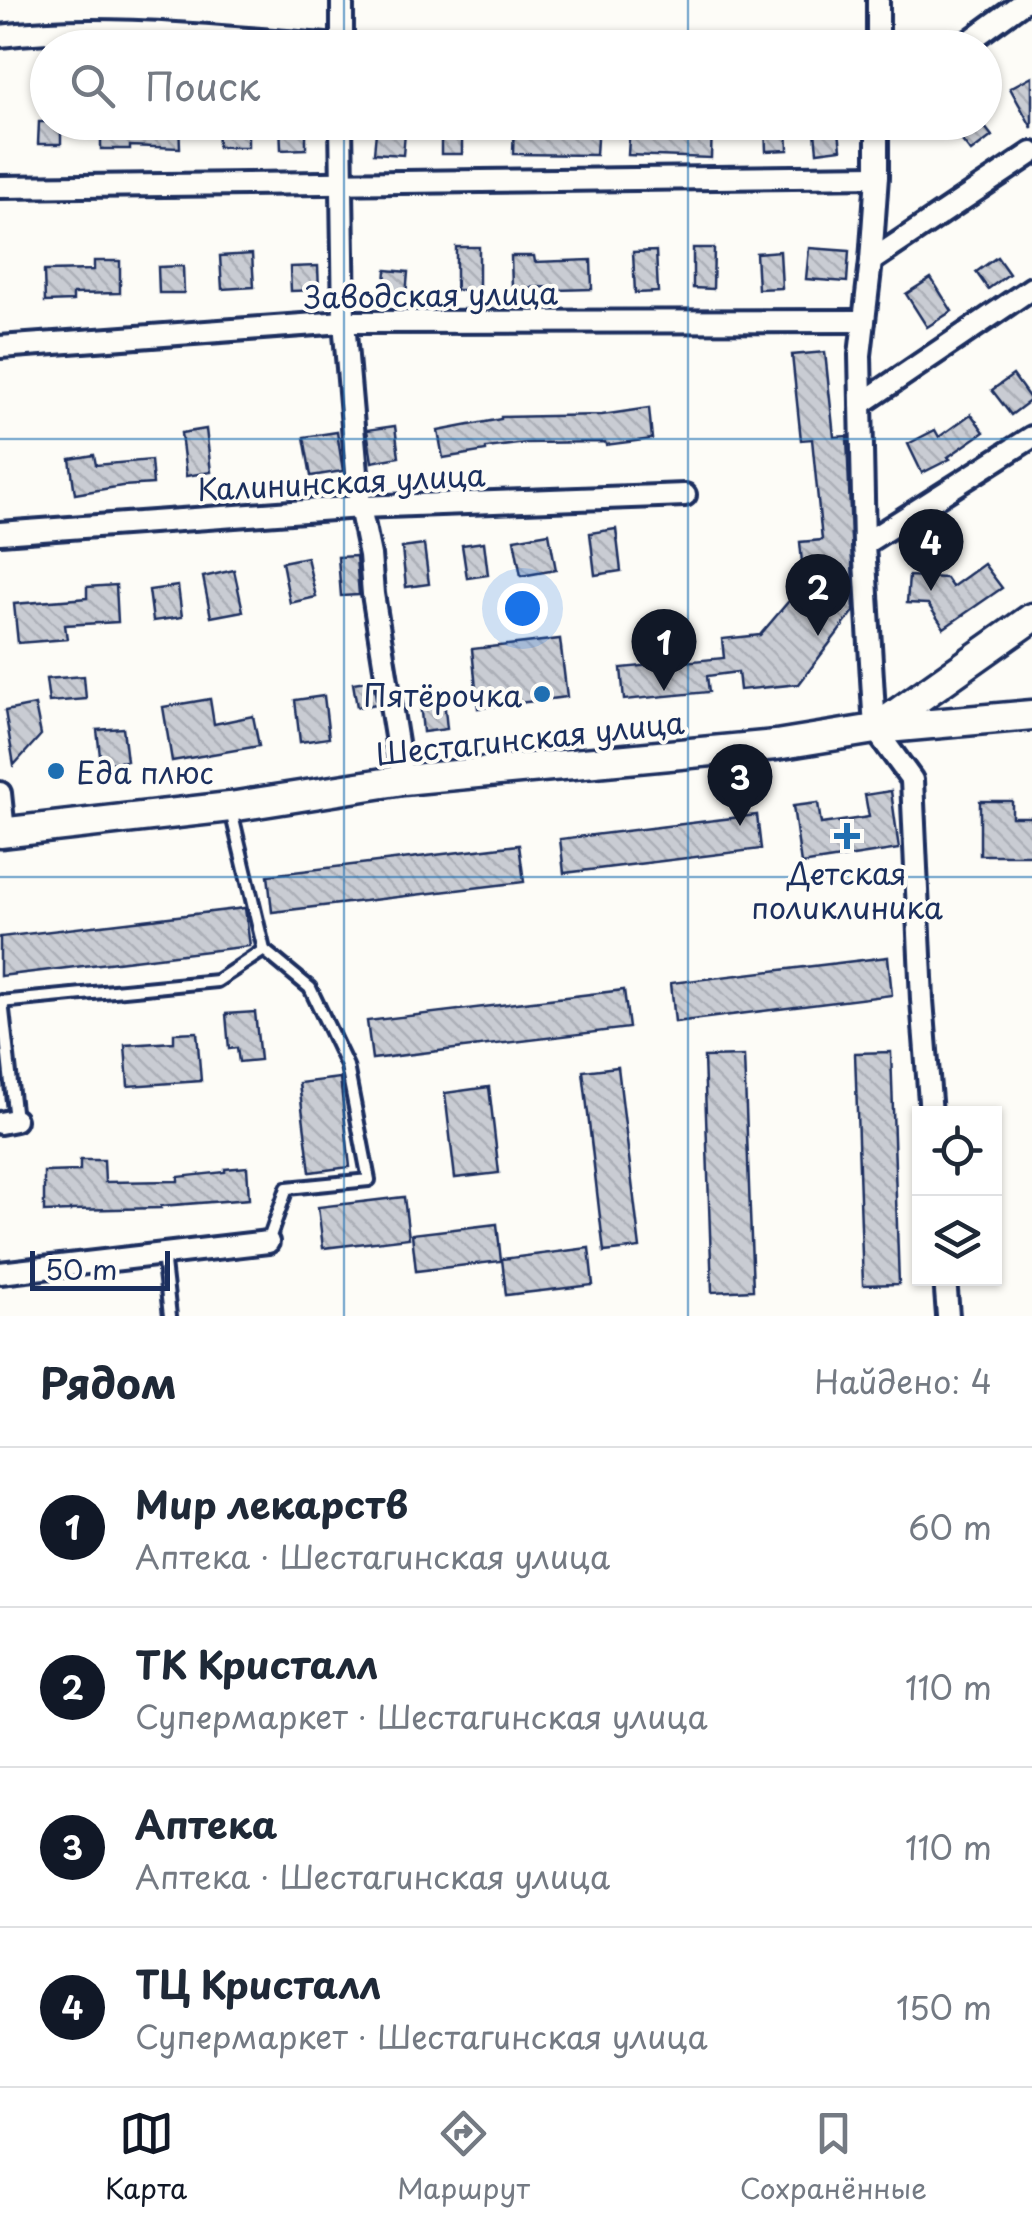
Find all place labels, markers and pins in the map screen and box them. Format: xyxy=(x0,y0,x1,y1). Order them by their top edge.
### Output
pin: 4 xyxy=(898,508,964,591)
pin: 2 xyxy=(786,554,850,636)
pin: 1 xyxy=(632,608,696,691)
place label: Пятёрочка xyxy=(363,672,522,717)
marker: Пятёрочка xyxy=(531,683,553,705)
pin: 3 xyxy=(708,744,772,826)
place label: Еда плюс xyxy=(76,749,214,794)
marker: Еда плюс xyxy=(45,760,67,782)
marker: Детская поликлиника xyxy=(834,823,860,849)
place label: Детская поликлиника xyxy=(751,850,943,929)

